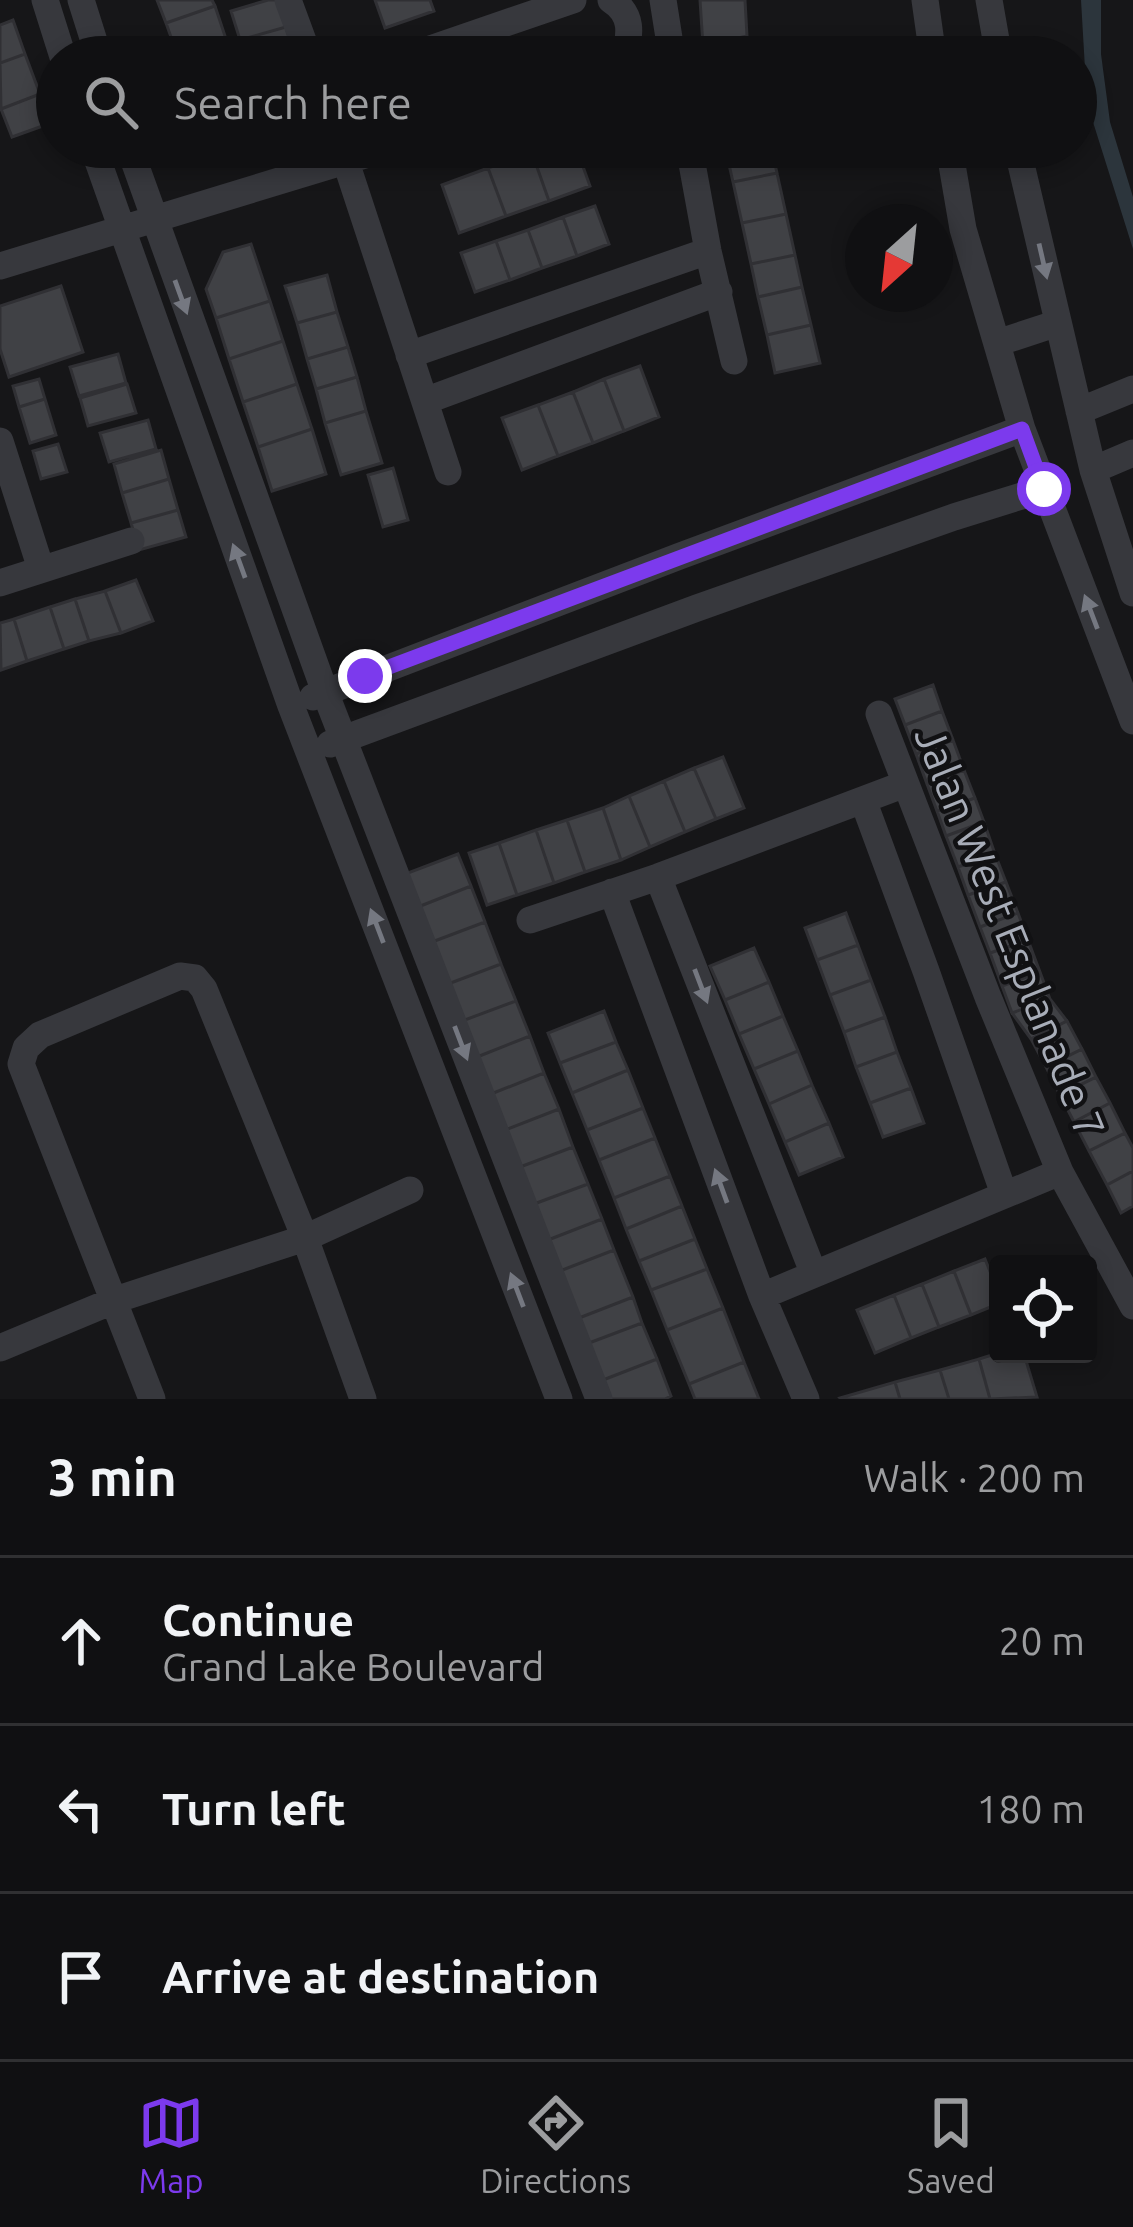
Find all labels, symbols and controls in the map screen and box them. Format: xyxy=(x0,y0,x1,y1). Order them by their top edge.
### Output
search box xyxy=(36,36,1097,168)
icon: search xyxy=(78,69,144,135)
text: Search here xyxy=(174,77,412,128)
north arrow xyxy=(845,204,953,312)
one-way arrow xyxy=(1034,243,1053,280)
one-way arrow xyxy=(173,279,192,315)
route start xyxy=(1017,462,1071,516)
one-way arrow xyxy=(229,543,247,579)
one-way arrow xyxy=(1080,594,1099,630)
route end xyxy=(338,649,392,703)
street label: Jalan West Esplanade 7 xyxy=(906,719,1115,1145)
one-way arrow xyxy=(366,908,385,944)
one-way arrow xyxy=(692,968,711,1004)
one-way arrow xyxy=(453,1025,472,1061)
one-way arrow xyxy=(711,1168,729,1204)
map controls xyxy=(989,1255,1097,1363)
button: locate xyxy=(989,1255,1097,1363)
one-way arrow xyxy=(507,1271,526,1307)
text: 3 min xyxy=(48,1448,177,1506)
text: Walk · 200 m xyxy=(864,1456,1085,1499)
text: Continue xyxy=(162,1594,354,1645)
icon: ahead xyxy=(48,1608,114,1674)
text: 20 m xyxy=(998,1619,1085,1662)
text: Grand Lake Boulevard xyxy=(162,1645,544,1688)
icon: left xyxy=(48,1776,114,1842)
text: Turn left xyxy=(162,1783,346,1834)
text: 180 m xyxy=(976,1787,1085,1830)
icon: arrive xyxy=(48,1944,114,2010)
text: Arrive at destination xyxy=(162,1951,599,2002)
tab: Map xyxy=(138,2090,204,2199)
tab: Directions xyxy=(480,2090,631,2199)
tab: Saved xyxy=(907,2090,995,2199)

